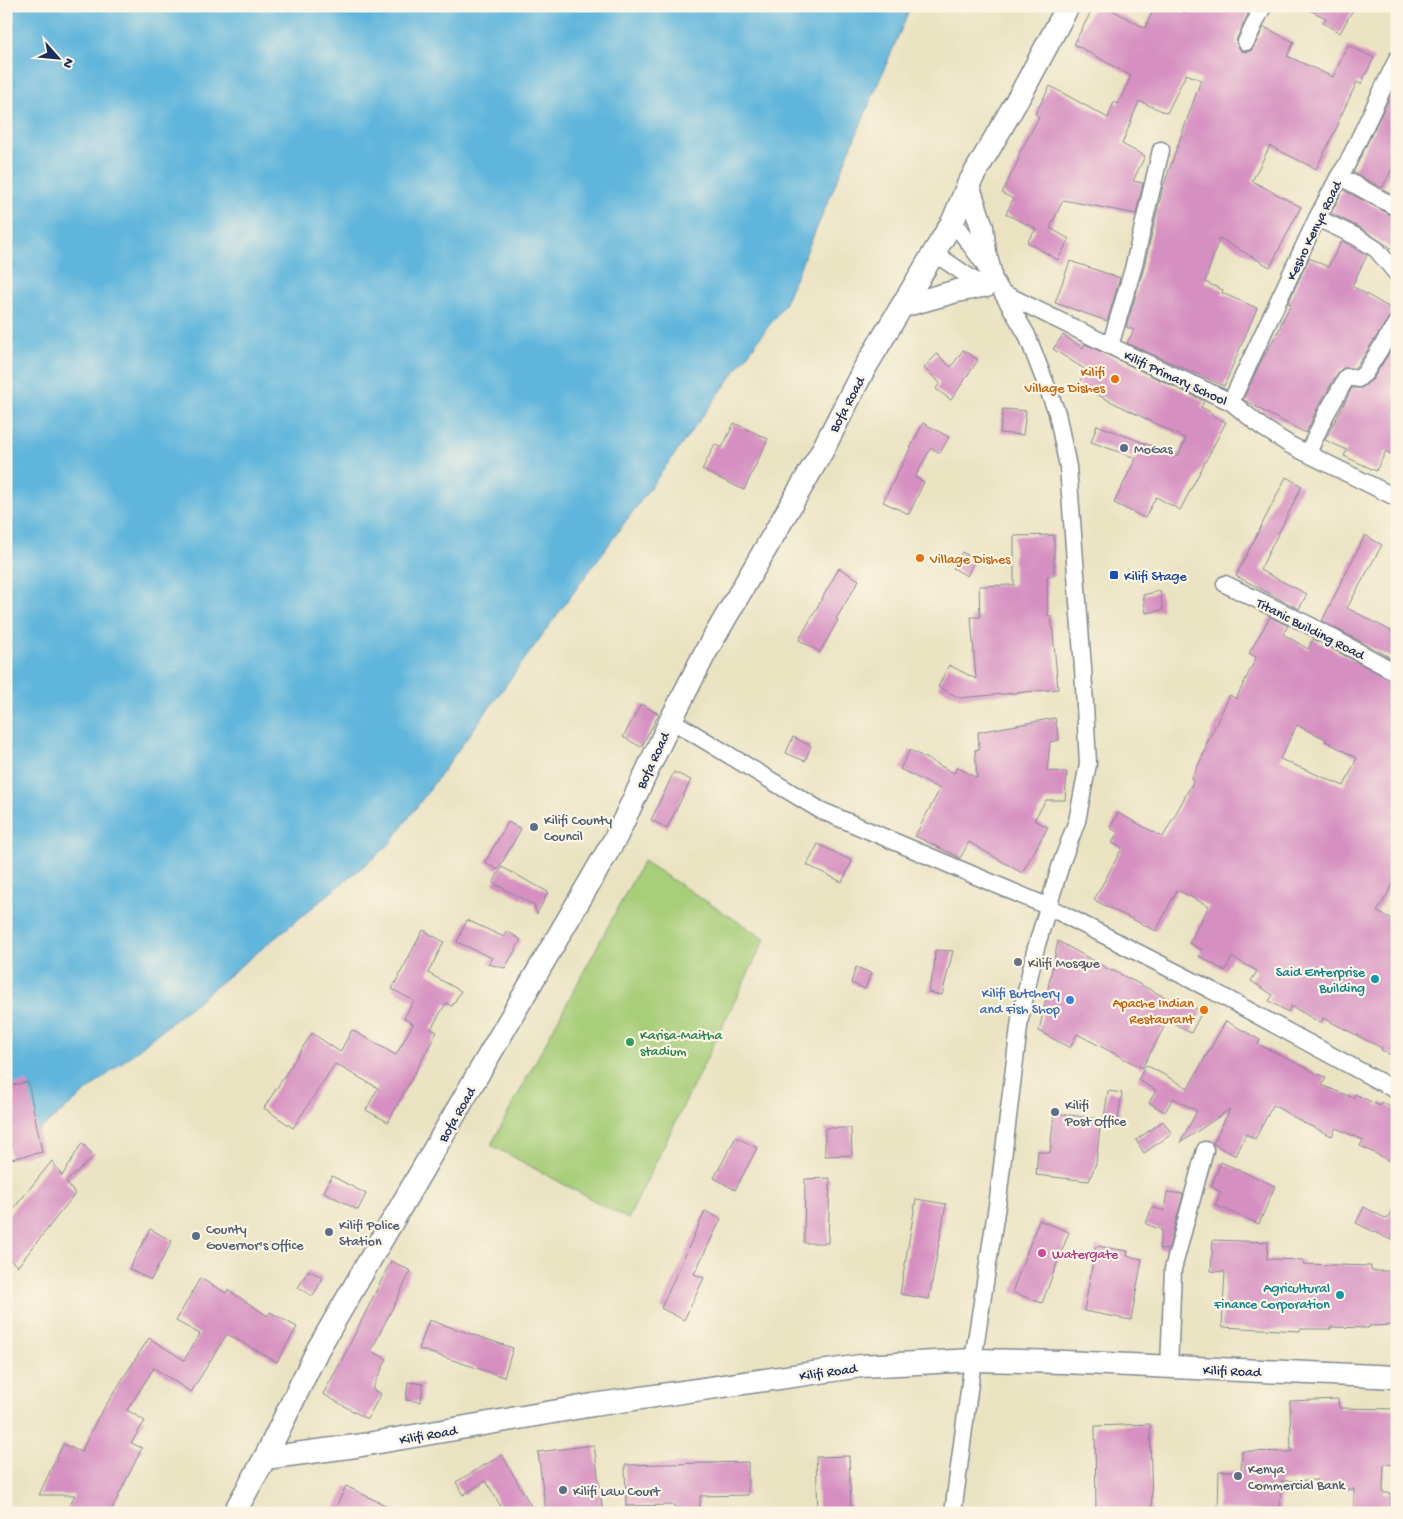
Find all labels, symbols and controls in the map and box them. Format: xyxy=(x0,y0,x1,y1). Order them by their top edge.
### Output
north arrow xyxy=(32,32,82,82)
text: N xyxy=(58,55,77,71)
street label: Kesho Kenya Road xyxy=(1284,177,1347,284)
street label: Kilifi Primary School xyxy=(1120,348,1230,411)
place label: Kilifi Village Dishes xyxy=(1024,365,1106,398)
street label: Bofa Road xyxy=(826,373,871,437)
marker: Kilifi Village Dishes xyxy=(1109,373,1121,385)
marker: MoGas xyxy=(1118,442,1130,454)
place label: MoGas xyxy=(1134,442,1174,459)
marker: Village Dishes xyxy=(914,552,926,564)
place label: Village Dishes xyxy=(929,552,1011,569)
marker: Kilifi Stage xyxy=(1108,569,1120,581)
place label: Kilifi Stage xyxy=(1124,569,1187,586)
street label: Titanic Building Road xyxy=(1252,595,1368,666)
street label: Bofa Road xyxy=(633,728,675,793)
place label: Kilifi County Council xyxy=(544,813,612,846)
marker: Kilifi County Council xyxy=(528,821,540,833)
marker: Kilifi Mosque xyxy=(1012,956,1024,968)
place label: Kilifi Mosque xyxy=(1028,956,1101,973)
place label: Said Enterprise Building xyxy=(1276,965,1366,998)
marker: Said Enterprise Building xyxy=(1369,973,1381,985)
place label: Kilifi Butchery and Fish Shop xyxy=(980,986,1060,1019)
marker: Kilifi Butchery and Fish Shop xyxy=(1064,994,1076,1006)
place label: Apache Indian Restaurant xyxy=(1113,996,1195,1029)
marker: Apache Indian Restaurant xyxy=(1198,1004,1210,1016)
place label: Karisa-Maitha stadium xyxy=(640,1028,724,1061)
marker: Karisa-Maitha stadium xyxy=(624,1036,636,1048)
street label: Bofa Road xyxy=(435,1083,482,1147)
place label: Kilifi Post Office xyxy=(1064,1098,1127,1131)
marker: Kilifi Post Office xyxy=(1049,1106,1061,1118)
place label: Kilifi Police Station xyxy=(339,1218,400,1251)
place label: County Governor's Office xyxy=(206,1222,304,1255)
marker: Kilifi Police Station xyxy=(323,1226,335,1238)
marker: County Governor's Office xyxy=(190,1230,202,1242)
marker: Watergate xyxy=(1036,1247,1048,1259)
place label: Watergate xyxy=(1052,1247,1119,1264)
place label: Agricultural Finance Corporation xyxy=(1213,1281,1330,1314)
marker: Agricultural Finance Corporation xyxy=(1334,1289,1346,1301)
street label: Kilifi Road xyxy=(798,1361,860,1386)
street label: Kilifi Road xyxy=(1203,1363,1263,1382)
street label: Kilifi Road xyxy=(398,1423,460,1450)
place label: Kenya Commercial Bank xyxy=(1248,1462,1346,1495)
marker: Kenya Commercial Bank xyxy=(1232,1470,1244,1482)
marker: Kilifi Law Court xyxy=(557,1484,569,1496)
place label: Kilifi Law Court xyxy=(573,1484,661,1501)

